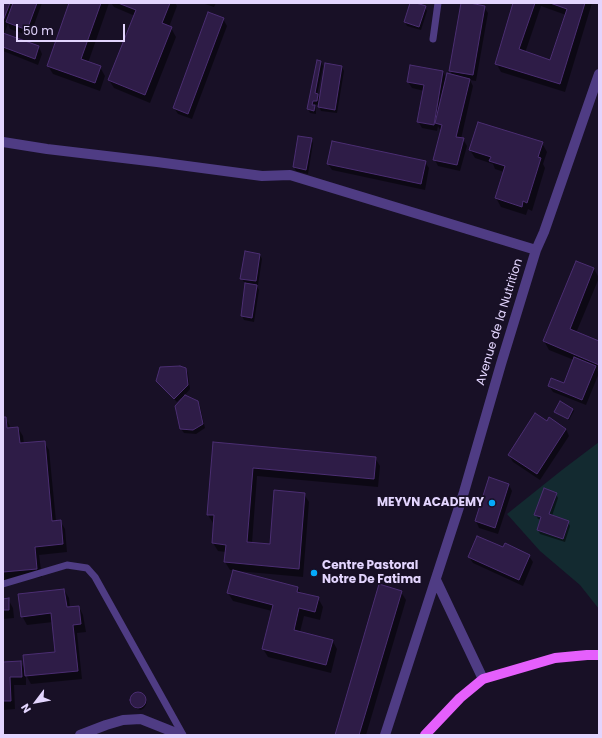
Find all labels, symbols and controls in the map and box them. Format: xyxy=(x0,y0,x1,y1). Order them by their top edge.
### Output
scale bar xyxy=(18,16,127,42)
text: 50 m xyxy=(23,22,54,39)
street label: Avenue de la Nutrition xyxy=(474,257,526,387)
place label: MEYVN ACADEMY xyxy=(377,496,484,510)
marker: MEYVN ACADEMY xyxy=(487,498,497,508)
place label: Centre Pastoral Notre De Fatima xyxy=(322,559,421,587)
marker: Centre Pastoral Notre De Fatima xyxy=(309,568,319,578)
north arrow xyxy=(16,682,56,722)
text: N xyxy=(17,701,35,716)

